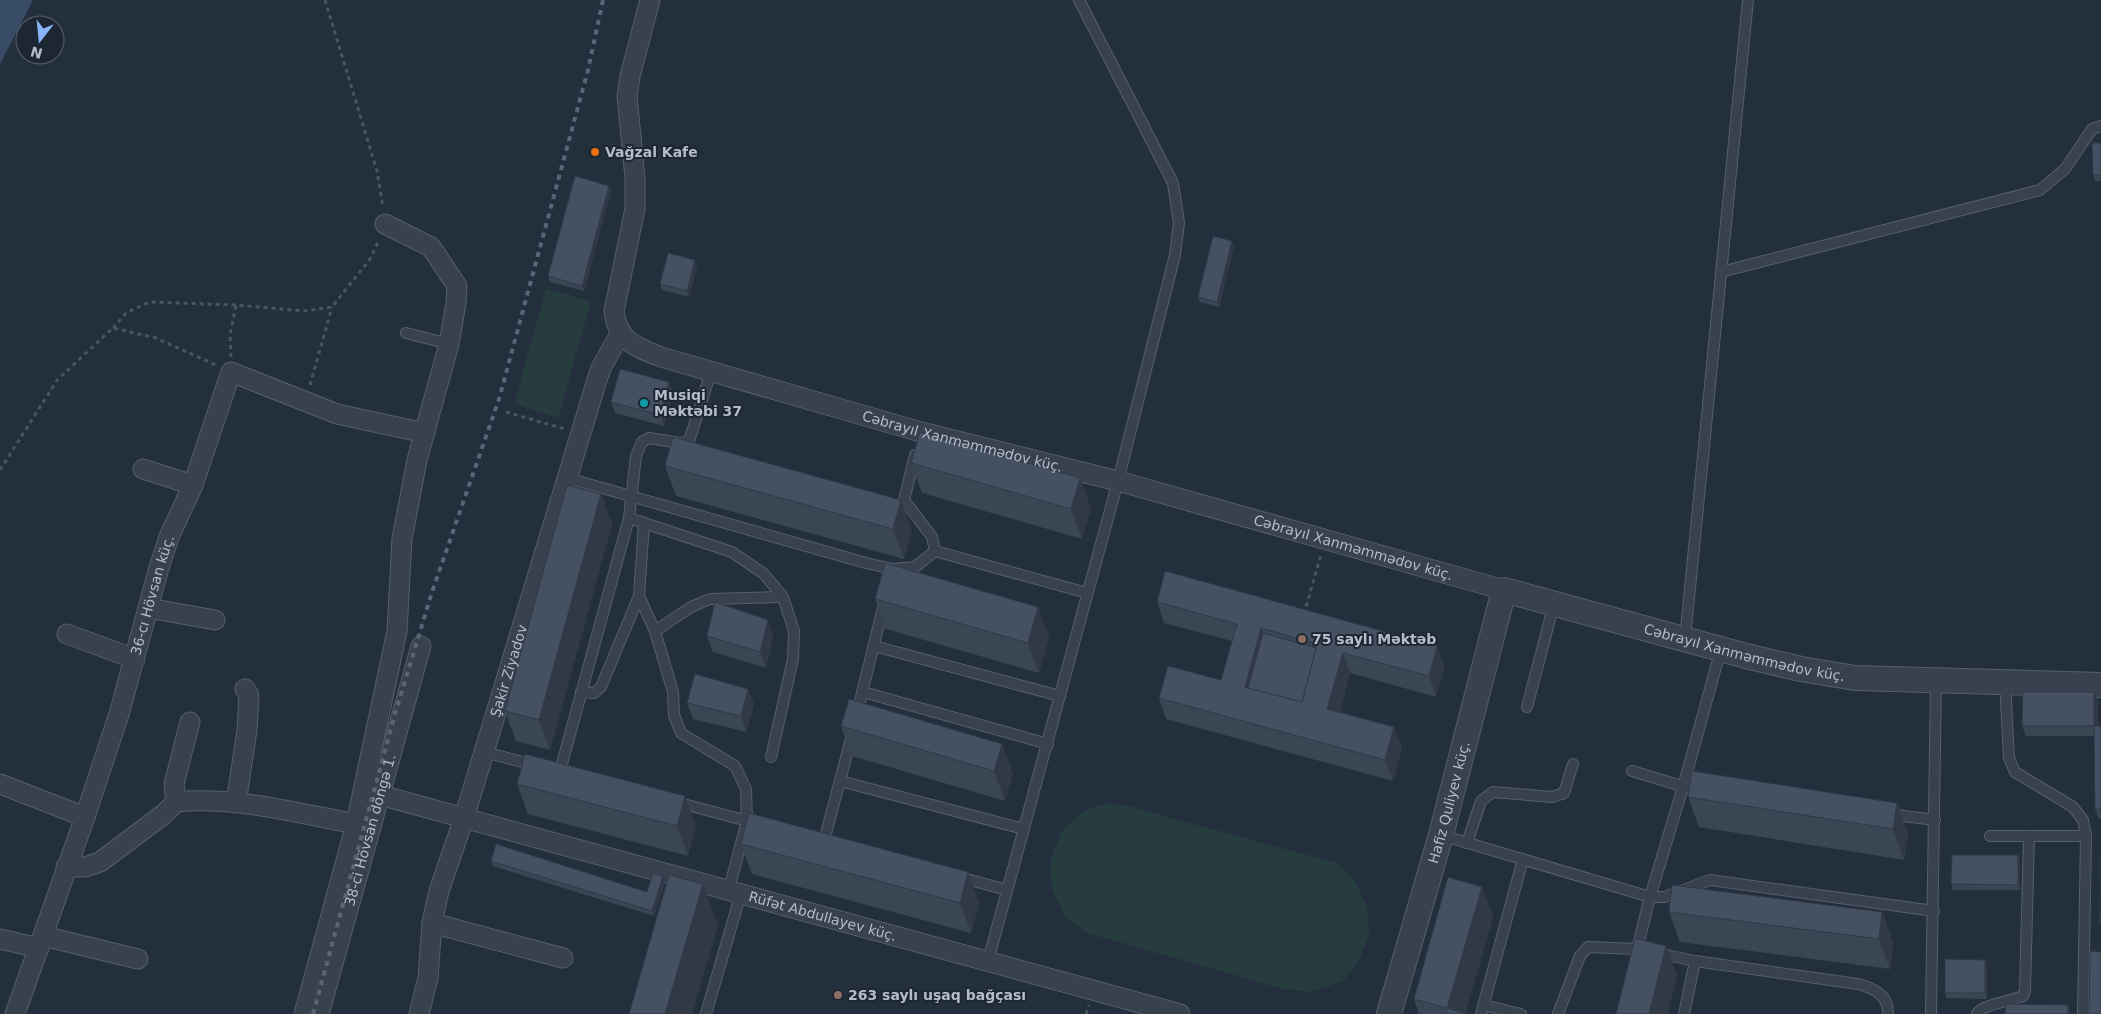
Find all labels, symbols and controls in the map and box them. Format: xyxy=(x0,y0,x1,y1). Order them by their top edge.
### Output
north arrow xyxy=(15,15,65,65)
text: N xyxy=(29,43,44,62)
place label: Vağzal Kafe xyxy=(605,144,698,160)
marker: Vağzal Kafe xyxy=(589,146,601,158)
place label: Musiqi Məktəbi 37 xyxy=(654,387,742,419)
marker: Musiqi Məktəbi 37 xyxy=(638,397,650,409)
street label: Cəbrayıl Xanməmmədov küç. xyxy=(861,408,1064,475)
street label: Cəbrayıl Xanməmmədov küç. xyxy=(1252,512,1455,583)
street label: 36-cı Hövsan küç. xyxy=(127,533,177,657)
street label: Cəbrayıl Xanməmmədov küç. xyxy=(1642,621,1846,684)
street label: Şakir Ziyadov xyxy=(487,623,530,719)
place label: 75 saylı Məktəb xyxy=(1312,631,1436,647)
marker: 75 saylı Məktəb xyxy=(1296,633,1308,645)
street label: Hafiz Quliyev küç. xyxy=(1425,740,1473,865)
street label: 38-ci Hövsan döngə 1. xyxy=(341,752,399,908)
street label: Rüfət Abdullayev küç. xyxy=(747,888,898,944)
place label: 263 saylı uşaq bağçası xyxy=(848,987,1026,1003)
marker: 263 saylı uşaq bağçası xyxy=(832,989,844,1001)

